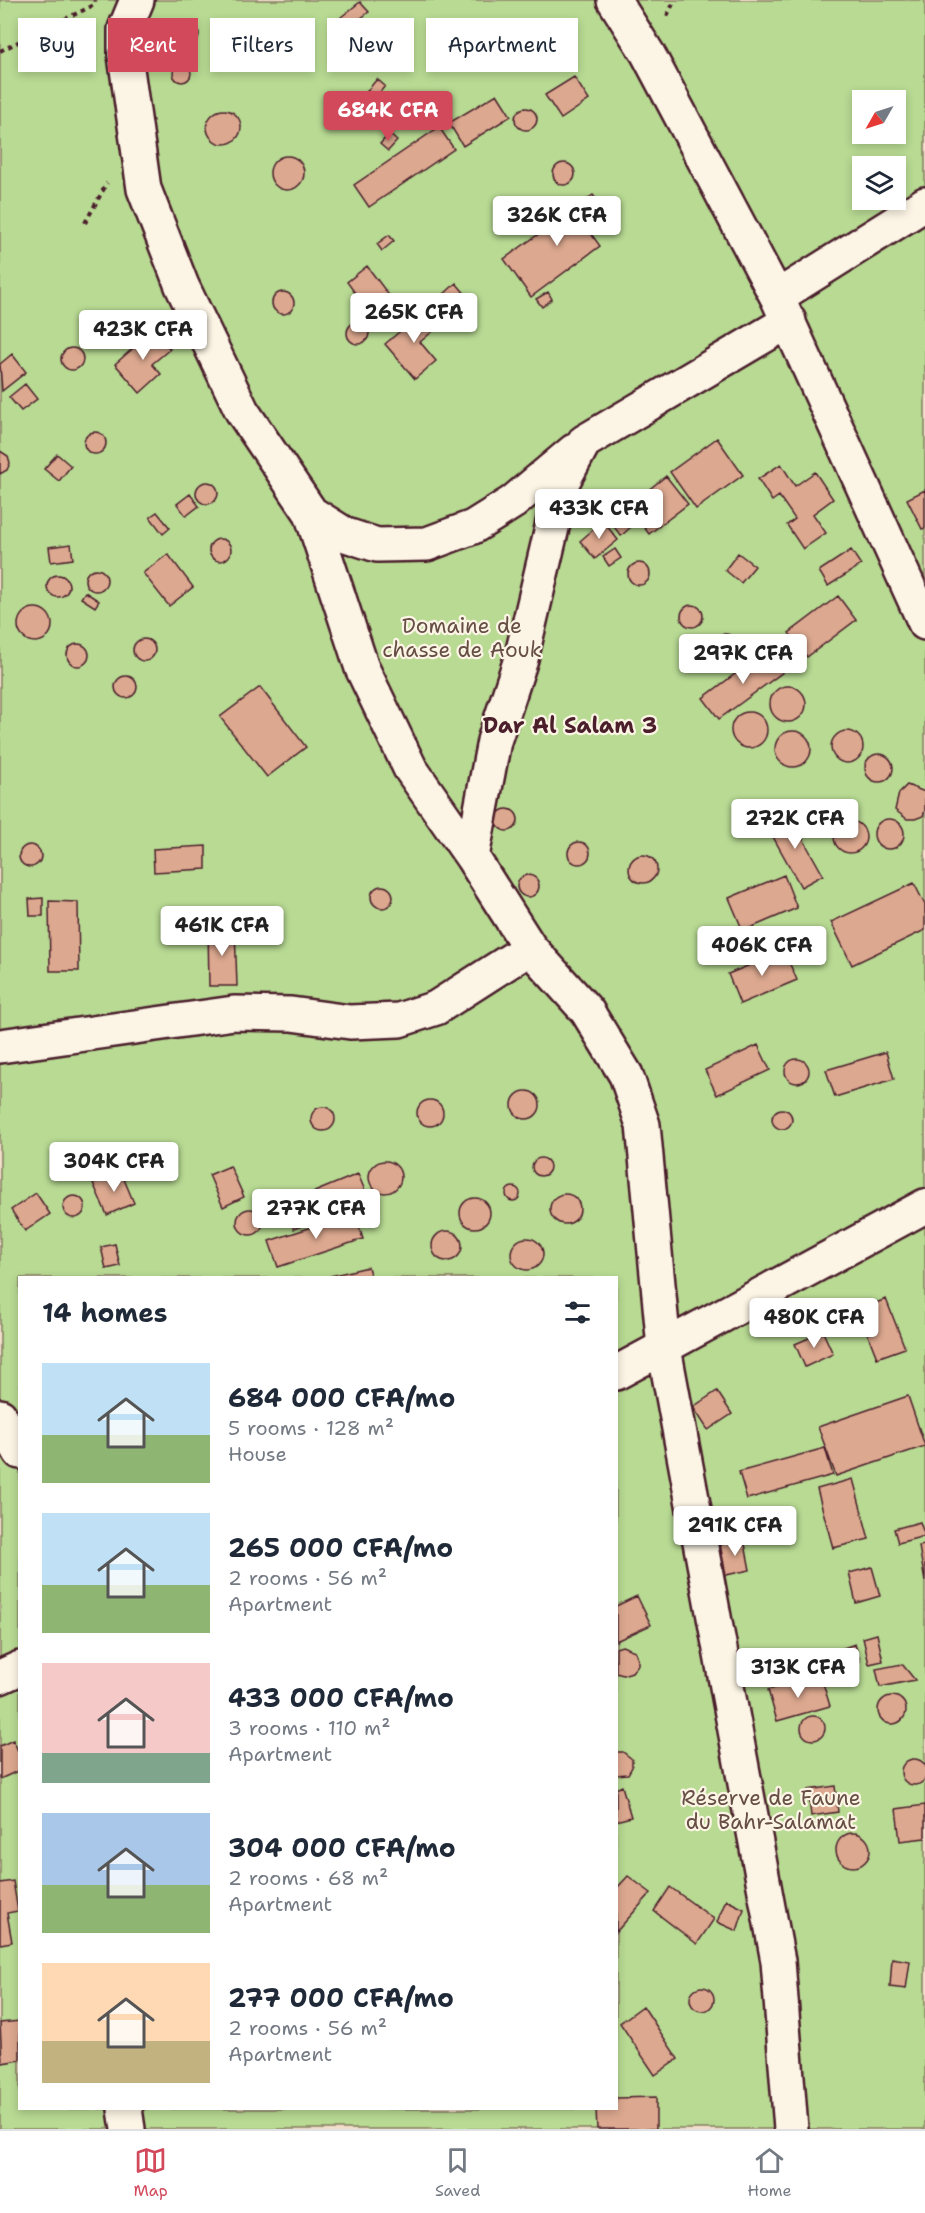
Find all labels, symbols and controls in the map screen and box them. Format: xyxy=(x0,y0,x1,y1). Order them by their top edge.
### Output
chip: Buy xyxy=(18,18,96,72)
chip: Rent xyxy=(108,18,198,72)
chip: Filters xyxy=(210,18,315,72)
chip: New xyxy=(327,18,414,72)
chip: Apartment xyxy=(426,18,578,72)
north arrow xyxy=(852,90,906,144)
map controls xyxy=(852,90,906,210)
pin: 684K CFA xyxy=(326,91,450,142)
text: 684K CFA xyxy=(338,97,439,123)
button: layers xyxy=(852,156,906,210)
pin: 326K CFA xyxy=(495,196,619,247)
text: 326K CFA xyxy=(507,202,607,228)
pin: 265K CFA xyxy=(352,293,476,344)
text: 265K CFA xyxy=(364,299,464,325)
pin: 423K CFA xyxy=(81,310,205,361)
text: 423K CFA xyxy=(93,316,193,342)
pin: 433K CFA xyxy=(537,489,661,540)
text: 433K CFA xyxy=(549,495,649,521)
park label: Domaine de chasse de Aouk xyxy=(382,612,542,664)
pin: 297K CFA xyxy=(681,634,805,685)
text: 297K CFA xyxy=(693,640,793,666)
district label: Dar Al Salam 3 xyxy=(483,711,657,740)
pin: 272K CFA xyxy=(733,799,857,850)
text: 272K CFA xyxy=(745,805,845,831)
pin: 461K CFA xyxy=(160,906,284,957)
text: 461K CFA xyxy=(175,912,269,938)
pin: 406K CFA xyxy=(700,926,824,977)
text: 406K CFA xyxy=(711,932,813,958)
pin: 304K CFA xyxy=(52,1142,176,1193)
text: 304K CFA xyxy=(63,1148,165,1174)
pin: 277K CFA xyxy=(254,1189,378,1240)
text: 277K CFA xyxy=(266,1195,366,1221)
text: 14 homes xyxy=(42,1295,168,1330)
icon: filters xyxy=(561,1296,594,1329)
pin: 480K CFA xyxy=(752,1298,876,1349)
text: 480K CFA xyxy=(763,1304,865,1330)
text: 684 000 CFA/mo xyxy=(228,1380,455,1415)
icon: home xyxy=(90,1387,162,1459)
text: 5 rooms · 128 m² xyxy=(228,1415,394,1441)
text: House xyxy=(228,1441,287,1467)
pin: 291K CFA xyxy=(673,1506,797,1557)
text: 291K CFA xyxy=(687,1512,783,1538)
text: 265 000 CFA/mo xyxy=(228,1530,453,1565)
icon: home xyxy=(90,1537,162,1609)
text: 2 rooms · 56 m² xyxy=(228,1565,387,1591)
text: Apartment xyxy=(228,1591,332,1617)
pin: 313K CFA xyxy=(736,1648,860,1699)
text: 313K CFA xyxy=(750,1654,846,1680)
text: 433 000 CFA/mo xyxy=(228,1680,454,1715)
icon: home xyxy=(90,1687,162,1759)
text: 3 rooms · 110 m² xyxy=(228,1715,391,1741)
text: Apartment xyxy=(228,1741,332,1767)
park label: Réserve de Faune du Bahr-Salamat xyxy=(681,1784,861,1836)
text: 304 000 CFA/mo xyxy=(228,1830,456,1865)
icon: home xyxy=(90,1837,162,1909)
text: 2 rooms · 68 m² xyxy=(228,1865,388,1891)
text: Apartment xyxy=(228,1891,332,1917)
text: 277 000 CFA/mo xyxy=(228,1980,454,2015)
icon: home xyxy=(90,1987,162,2059)
text: 2 rooms · 56 m² xyxy=(228,2015,387,2041)
text: Apartment xyxy=(228,2041,332,2067)
tab: Map xyxy=(134,2144,168,2201)
tab: Saved xyxy=(435,2144,480,2201)
tab: Home xyxy=(747,2144,791,2201)

